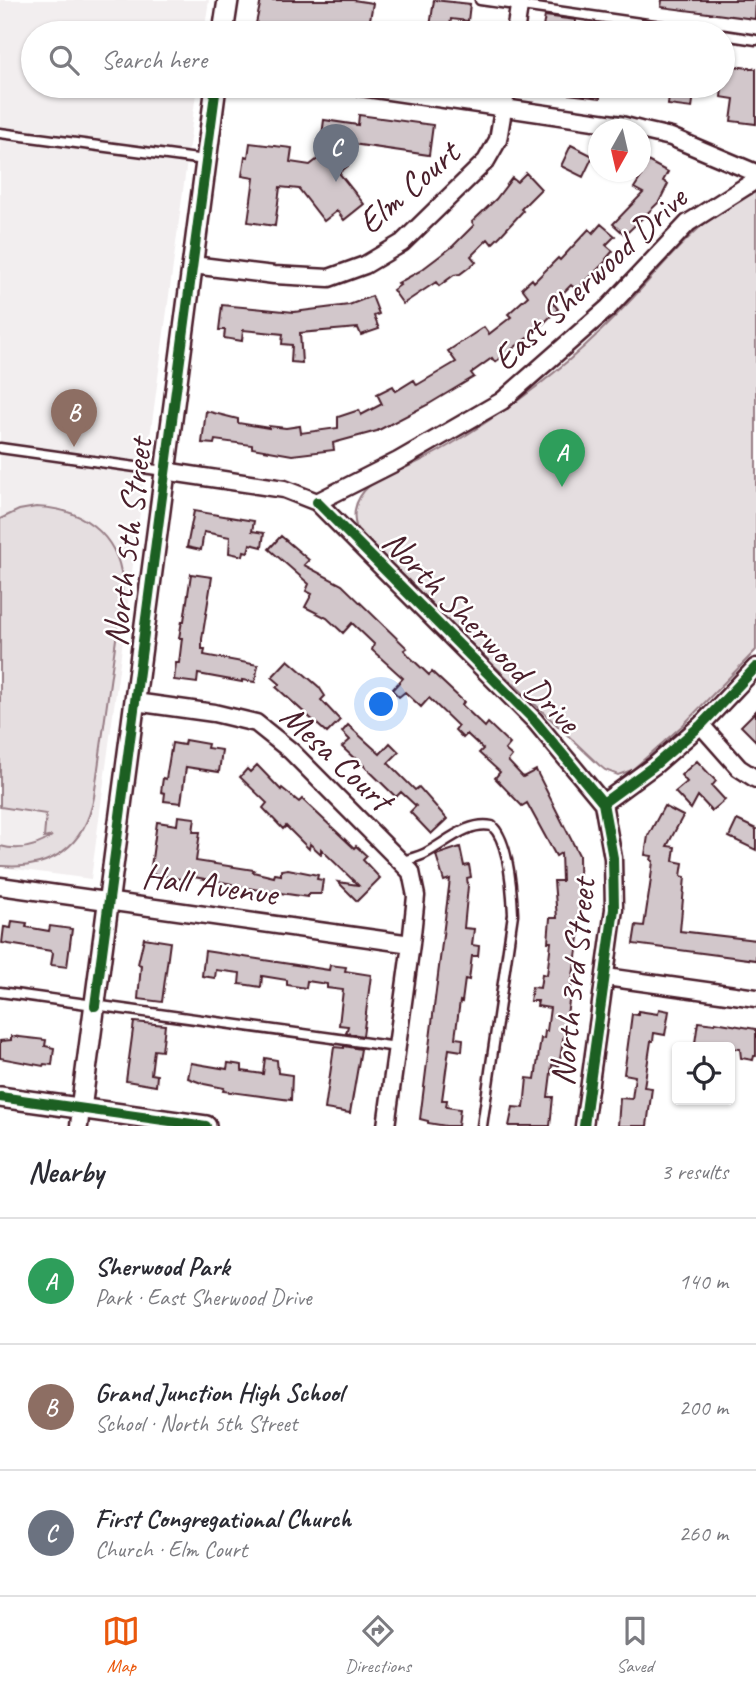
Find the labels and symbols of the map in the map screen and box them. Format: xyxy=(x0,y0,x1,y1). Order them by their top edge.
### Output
north arrow xyxy=(588,119,651,182)
pin: C xyxy=(313,124,359,182)
street label: Elm Court xyxy=(348,129,471,244)
street label: East Sherwood Drive xyxy=(482,175,698,380)
pin: B xyxy=(51,389,97,447)
pin: A xyxy=(539,429,585,487)
street label: North 5th Street xyxy=(92,432,163,649)
street label: North Sherwood Drive xyxy=(373,520,592,745)
your location xyxy=(364,687,398,721)
street label: Mesa Court xyxy=(271,694,405,824)
street label: Hall Avenue xyxy=(140,853,283,917)
street label: North 3rd Street xyxy=(539,873,606,1088)

